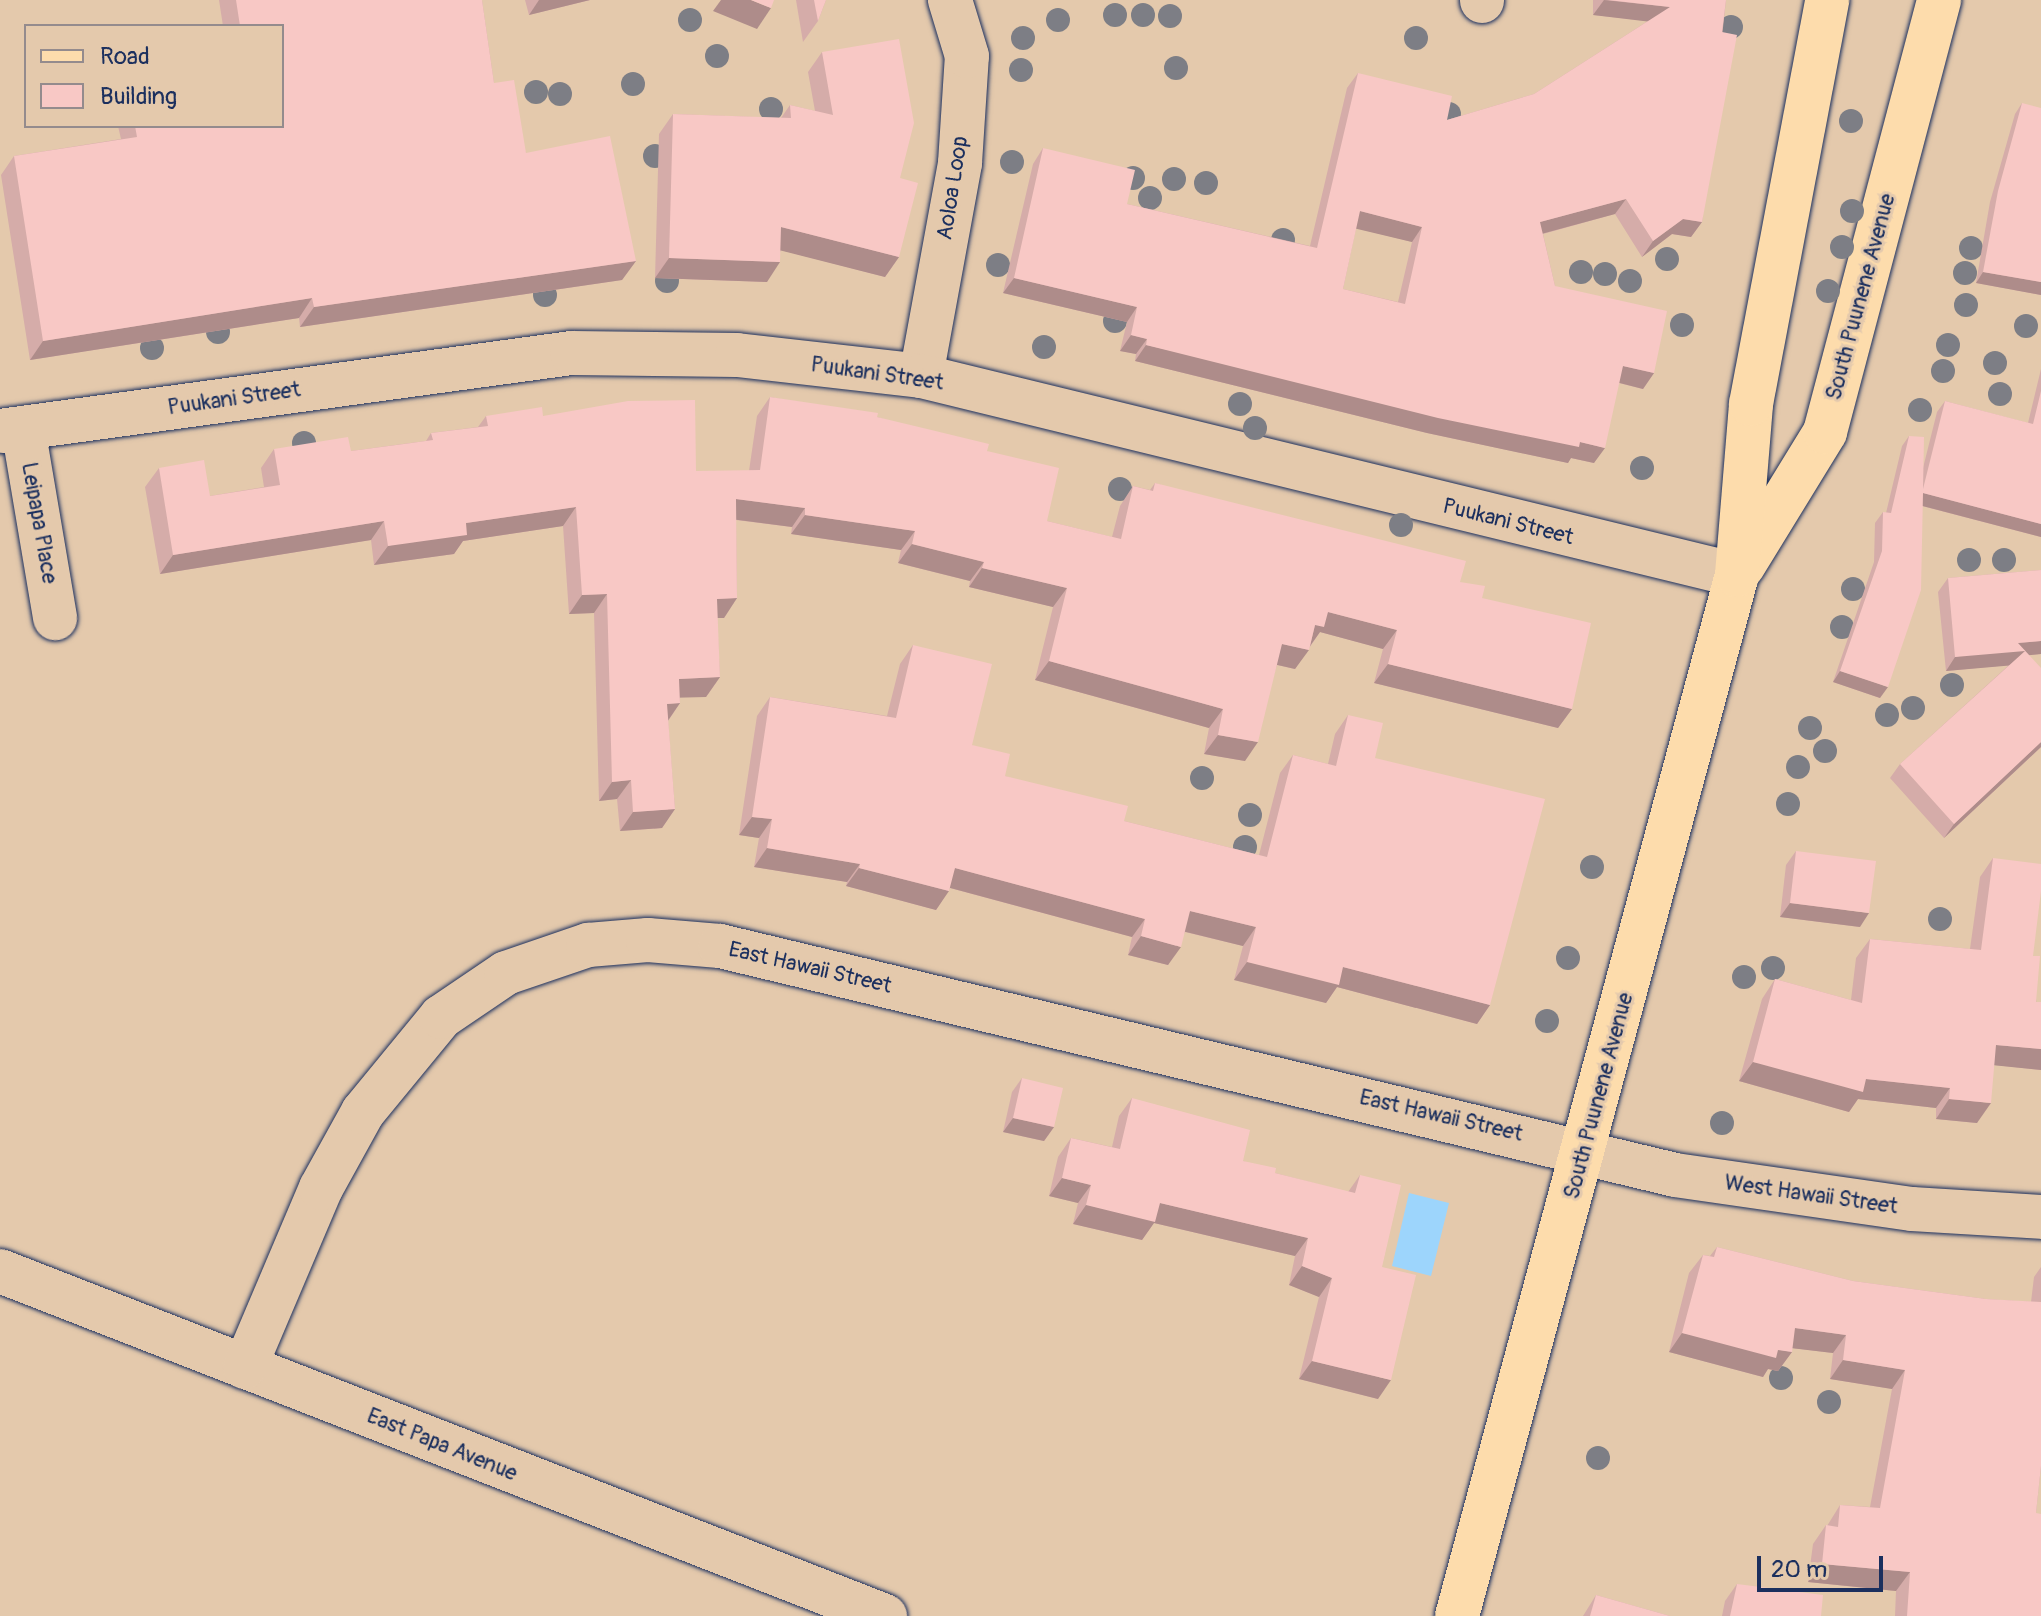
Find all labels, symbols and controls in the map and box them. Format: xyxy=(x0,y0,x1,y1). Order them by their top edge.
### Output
legend xyxy=(24,24,284,128)
text: Road xyxy=(100,42,150,71)
text: Building xyxy=(100,82,177,111)
street label: Aoloa Loop xyxy=(932,134,974,242)
street label: South Puunene Avenue xyxy=(1821,191,1901,403)
street label: Puukani Street xyxy=(809,352,945,396)
street label: Puukani Street xyxy=(166,377,302,421)
street label: Leipapa Place xyxy=(15,460,63,586)
street label: Puukani Street xyxy=(1440,493,1576,551)
street label: East Hawaii Street xyxy=(726,936,894,1000)
street label: South Puunene Avenue xyxy=(1559,990,1639,1202)
street label: East Hawaii Street xyxy=(1357,1084,1525,1148)
street label: West Hawaii Street xyxy=(1723,1170,1899,1220)
street label: East Papa Avenue xyxy=(363,1403,521,1487)
scale bar xyxy=(1761,1540,1887,1590)
text: 20 m xyxy=(1771,1555,1827,1584)

